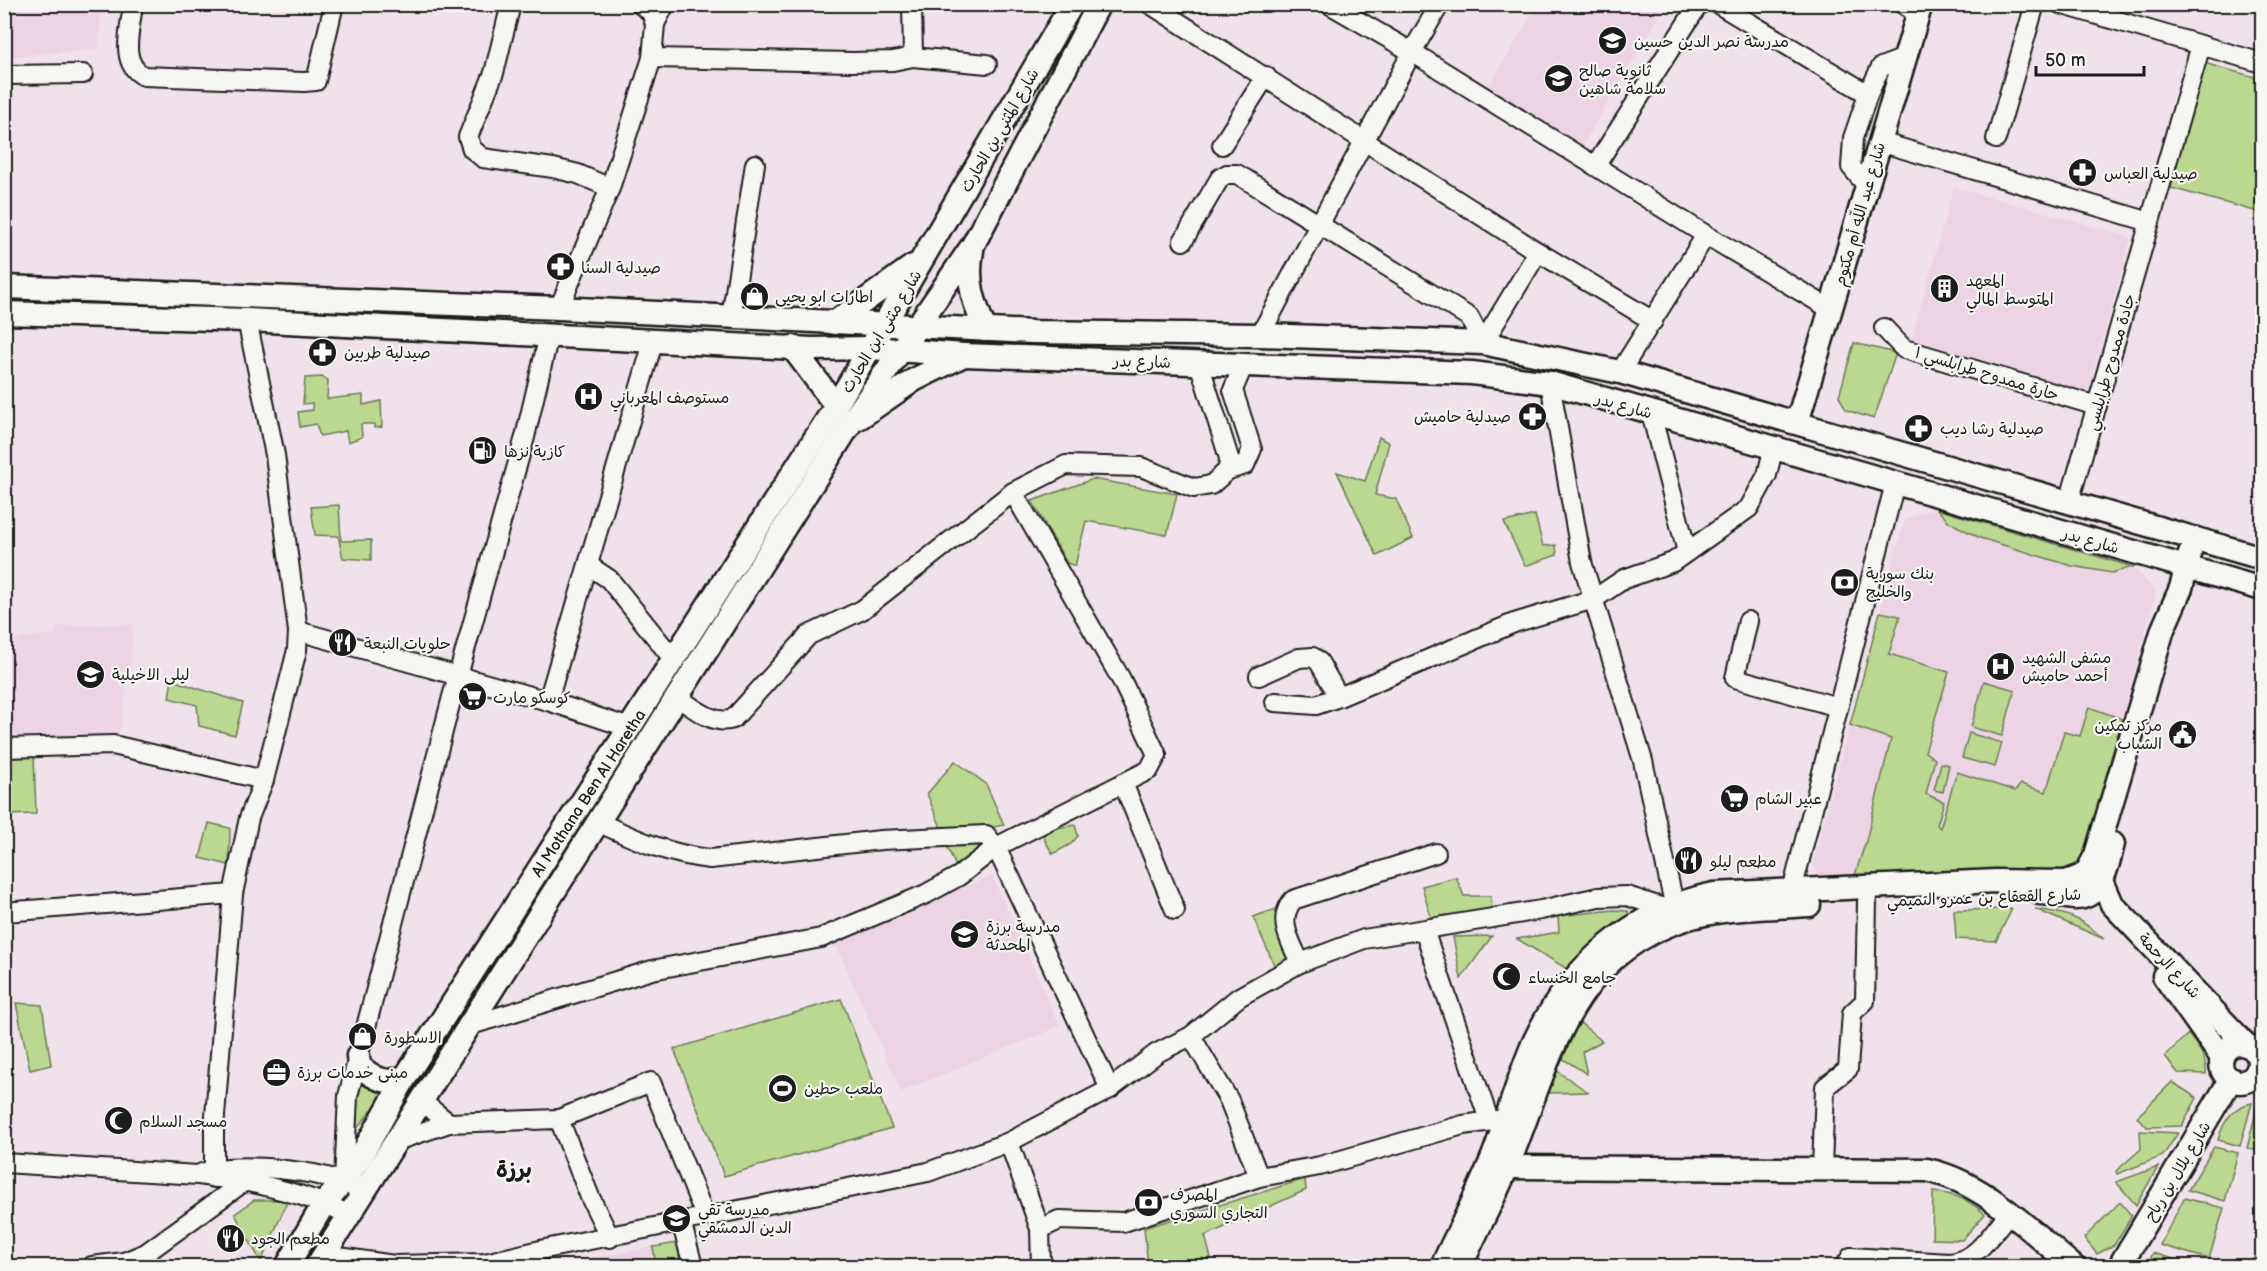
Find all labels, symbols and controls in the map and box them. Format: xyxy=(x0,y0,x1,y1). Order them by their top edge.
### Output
school or university icon: مدرسة نصر الدين حسين xyxy=(1597,25,1629,57)
place label: مدرسة نصر الدين حسين xyxy=(1634,33,1789,52)
scale bar xyxy=(2036,39,2144,77)
text: 50 m xyxy=(2045,50,2086,71)
place label: ثانوية صالح سلامة شاهين xyxy=(1579,62,1666,99)
school or university icon: ثانوية صالح سلامة شاهين xyxy=(1542,63,1574,95)
street label: شارع المثنى بن الحارث xyxy=(957,66,1044,196)
street label: شارع عبد اللّه أم مكتوم xyxy=(1828,140,1892,289)
pharmacy icon: صيدلية العباس xyxy=(2067,157,2099,189)
place label: صيدلية العباس xyxy=(2104,165,2198,184)
pharmacy icon: صيدلية السنا xyxy=(544,251,576,283)
place label: صيدلية السنا xyxy=(581,259,661,278)
street label: شارع مثنى ابن الحارث xyxy=(838,267,927,397)
place label: المعهد المتوسط المالي xyxy=(1966,272,2054,313)
building icon: المعهد المتوسط المالي xyxy=(1929,273,1961,305)
shop icon: اطارات ابو يحيى xyxy=(738,280,770,312)
place label: اطارات ابو يحيى xyxy=(775,288,873,307)
street label: جادة ممدوح طرابلسي xyxy=(2083,292,2144,434)
pharmacy icon: صيدلية طربين xyxy=(307,336,339,368)
street label: حارة ممدوح طرابلسي ١ xyxy=(1911,343,2061,409)
place label: صيدلية طربين xyxy=(344,344,431,363)
street label: شارع بدر xyxy=(1111,352,1171,374)
hospital icon: مستوصف المعرباني xyxy=(573,381,605,413)
place label: مستوصف المعرباني xyxy=(610,389,729,412)
street label: شارع بدر xyxy=(1591,389,1654,425)
pharmacy icon: صيدلية حاميش xyxy=(1516,400,1548,432)
place label: صيدلية حاميش xyxy=(1414,408,1511,427)
pharmacy icon: صيدلية رشا ديب xyxy=(1903,412,1935,444)
place label: صيدلية رشا ديب xyxy=(1940,420,2044,439)
fuel station icon: كازية نزها xyxy=(467,435,499,467)
place label: كازية نزها xyxy=(504,443,565,462)
street label: شارع بدر xyxy=(2058,524,2121,560)
place label: بنك سورية والخليج xyxy=(1866,565,1934,602)
bank icon: بنك سورية والخليج xyxy=(1829,566,1861,598)
restaurant icon: حلويات النبعة xyxy=(327,627,359,659)
place label: حلويات النبعة xyxy=(364,635,451,654)
place label: مشفى الشهيد أحمد حاميش xyxy=(2022,649,2111,686)
hospital icon: مشفى الشهيد أحمد حاميش xyxy=(1985,650,2017,682)
school or university icon: ليلى الاخيلية xyxy=(75,658,107,690)
place label: ليلى الاخيلية xyxy=(112,666,189,685)
supermarket icon: كوسكو مارت xyxy=(456,681,488,713)
place label: كوسكو مارت xyxy=(493,689,571,708)
street label: Al Mothana Ben Al Haretha xyxy=(528,707,650,881)
place label: مركز تمكين الشباب xyxy=(2095,717,2162,754)
public building icon: مركز تمكين الشباب xyxy=(2167,718,2199,750)
supermarket icon: عبير الشام xyxy=(1718,782,1750,814)
place label: عبير الشام xyxy=(1755,790,1822,811)
restaurant icon: مطعم ليلو xyxy=(1673,845,1705,877)
place label: مطعم ليلو xyxy=(1709,853,1776,874)
street label: شارع القعقاع بن عمرو التميمي xyxy=(1886,886,2082,915)
place label: مدرسة برزة المحدثة xyxy=(986,918,1060,955)
school or university icon: مدرسة برزة المحدثة xyxy=(949,919,981,951)
street label: شارع الرحمة xyxy=(2133,929,2204,1003)
mosque icon: جامع الخنساء xyxy=(1491,961,1523,993)
place label: جامع الخنساء xyxy=(1528,969,1616,989)
shop icon: الاسطورة xyxy=(347,1021,379,1053)
place label: الاسطورة xyxy=(384,1029,442,1048)
office icon: مبنى خدمات برزة xyxy=(260,1056,292,1088)
place label: مبنى خدمات برزة xyxy=(297,1064,408,1083)
sports icon: ملعب حطين xyxy=(767,1072,799,1104)
place label: ملعب حطين xyxy=(804,1080,883,1099)
mosque icon: مسجد السلام xyxy=(102,1105,134,1137)
place label: مسجد السلام xyxy=(139,1113,227,1134)
street label: شارع بلال بن رباح xyxy=(2141,1118,2216,1226)
district label: برزة xyxy=(496,1157,532,1184)
place label: المصرف التجاري السوري xyxy=(1170,1186,1268,1224)
bank icon: المصرف التجاري السوري xyxy=(1133,1187,1165,1219)
place label: مدرسة تقي الدين الدمشقي xyxy=(698,1201,792,1242)
school or university icon: مدرسة تقي الدين الدمشقي xyxy=(661,1202,693,1234)
restaurant icon: مطعم الجود xyxy=(214,1222,246,1254)
place label: مطعم الجود xyxy=(251,1230,330,1251)

